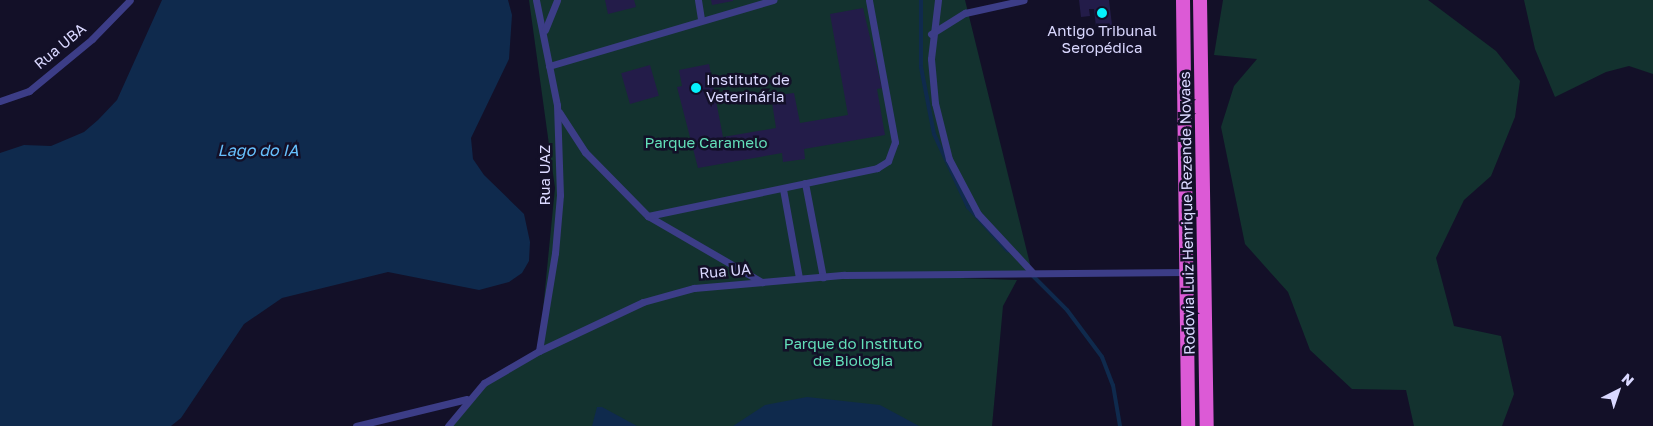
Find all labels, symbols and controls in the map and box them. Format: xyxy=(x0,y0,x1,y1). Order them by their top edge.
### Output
marker: Antigo Tribunal Seropédica xyxy=(1096,7,1108,19)
street label: Rua UBA xyxy=(30,19,90,73)
place label: Antigo Tribunal Seropédica xyxy=(1047,21,1157,56)
place label: Instituto de Veterinária xyxy=(706,70,790,105)
street label: Rodovia Luiz Henrique Rezende Novaes xyxy=(1176,71,1198,355)
marker: Instituto de Veterinária xyxy=(690,82,702,94)
park label: Parque Caramelo xyxy=(644,134,768,152)
water label: Lago do IA xyxy=(218,140,298,160)
street label: Rua UAZ xyxy=(536,145,554,205)
street label: Rua UA xyxy=(698,260,752,282)
park label: Parque do Instituto de Biologia xyxy=(784,334,922,369)
north arrow xyxy=(1593,366,1643,416)
text: N xyxy=(1619,369,1638,389)

